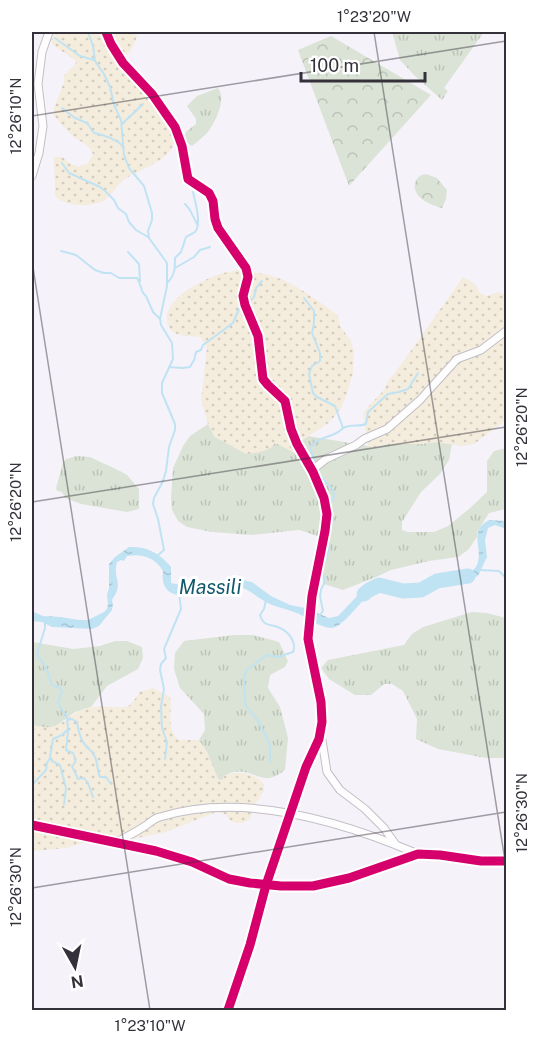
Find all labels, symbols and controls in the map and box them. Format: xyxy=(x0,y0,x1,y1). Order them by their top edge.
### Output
text: 1°23'20"W xyxy=(337,8,411,25)
scale bar xyxy=(301,45,426,83)
text: 100 m xyxy=(310,55,359,76)
text: 12°26'10"N xyxy=(7,78,24,154)
text: 12°26'20"N xyxy=(513,387,530,467)
text: 12°26'20"N xyxy=(7,462,24,542)
water label: Massili xyxy=(179,575,241,599)
text: 12°26'30"N xyxy=(513,773,530,853)
text: 12°26'30"N xyxy=(7,847,24,927)
north arrow xyxy=(45,937,105,997)
text: N xyxy=(70,971,85,992)
text: 1°23'10"W xyxy=(114,1017,186,1034)

